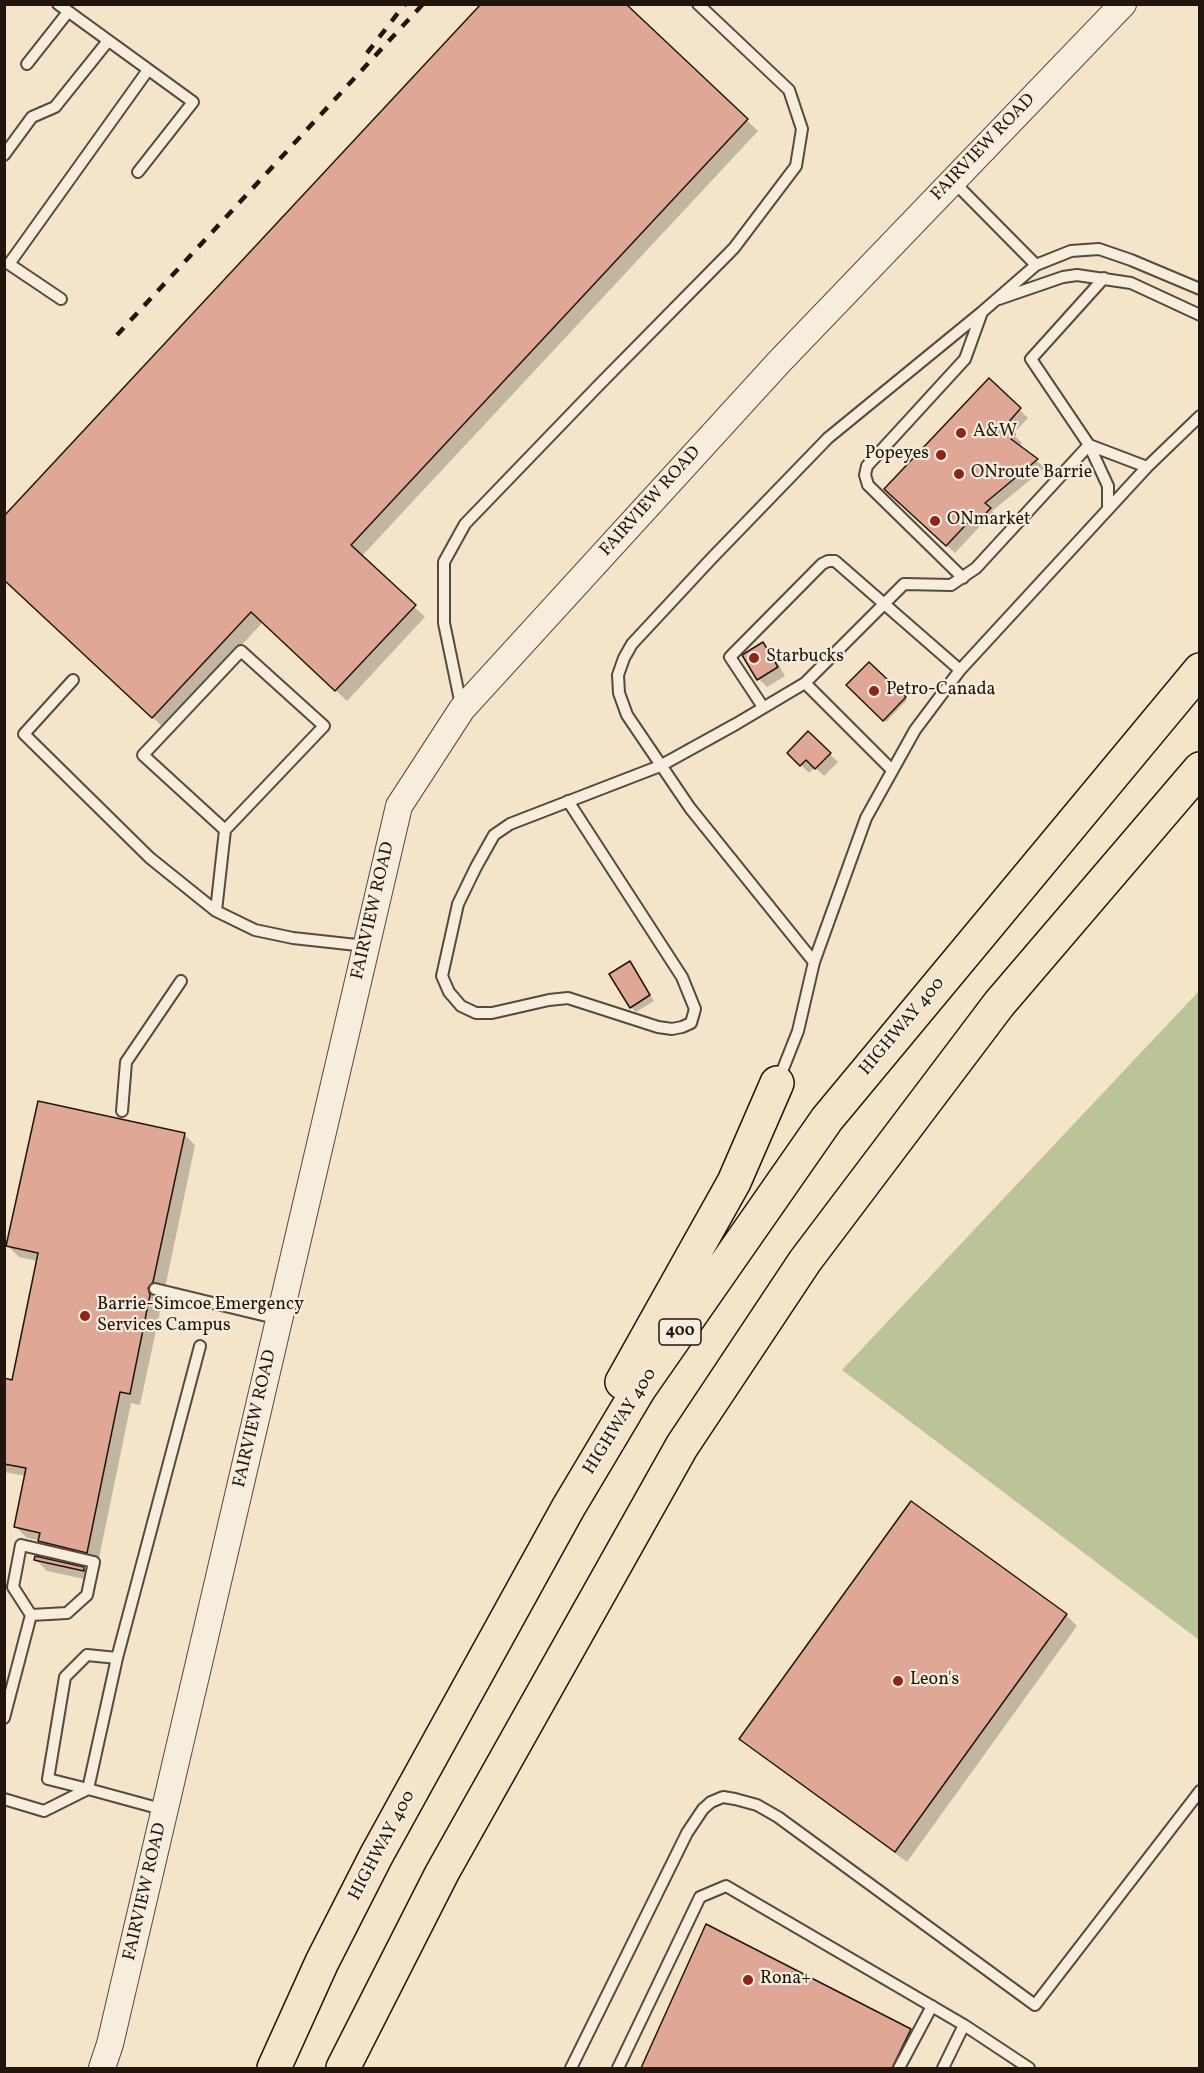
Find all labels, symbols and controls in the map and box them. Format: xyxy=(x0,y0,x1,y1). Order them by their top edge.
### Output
street label: FAIRVIEW ROAD xyxy=(927,90,1041,206)
place label: A&W xyxy=(973,422,1017,444)
marker: A&W xyxy=(954,426,968,440)
street label: FAIRVIEW ROAD xyxy=(596,442,706,562)
place label: Popeyes xyxy=(865,444,929,466)
marker: Popeyes xyxy=(934,448,948,462)
place label: ONroute Barrie xyxy=(971,463,1092,485)
marker: ONroute Barrie xyxy=(952,467,966,481)
place label: ONmarket xyxy=(947,510,1030,532)
marker: ONmarket xyxy=(928,514,942,528)
place label: Starbucks xyxy=(766,647,844,669)
marker: Starbucks xyxy=(747,651,761,665)
place label: Petro-Canada xyxy=(886,680,996,702)
marker: Petro-Canada xyxy=(867,684,881,698)
street label: FAIRVIEW ROAD xyxy=(348,840,400,982)
street label: HIGHWAY 400 xyxy=(856,974,950,1080)
place label: Barrie-Simcoe Emergency Services Campus xyxy=(97,1295,304,1338)
marker: Barrie-Simcoe Emergency Services Campus xyxy=(78,1309,92,1323)
road number: 400 xyxy=(659,1319,701,1345)
street label: FAIRVIEW ROAD xyxy=(230,1348,282,1490)
street label: HIGHWAY 400 xyxy=(580,1365,662,1479)
place label: Leon's xyxy=(910,1670,959,1692)
marker: Leon's xyxy=(891,1674,905,1688)
street label: HIGHWAY 400 xyxy=(345,1787,421,1905)
street label: FAIRVIEW ROAD xyxy=(120,1821,172,1963)
place label: Rona+ xyxy=(760,1969,811,1991)
marker: Rona+ xyxy=(741,1973,755,1987)

